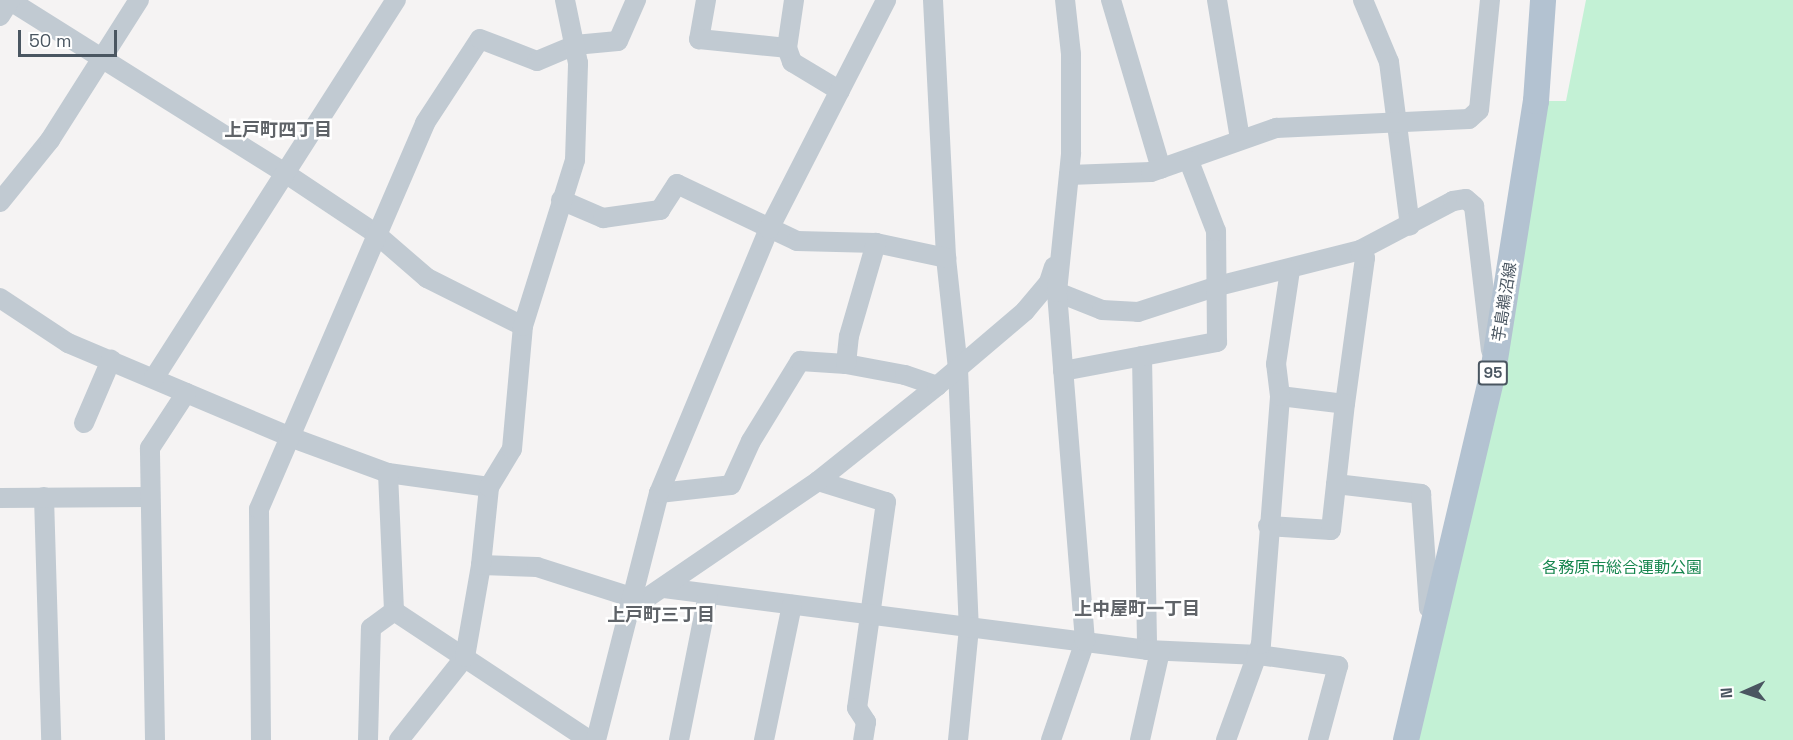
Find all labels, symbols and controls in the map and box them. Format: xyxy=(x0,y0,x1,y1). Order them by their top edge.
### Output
scale bar xyxy=(21,18,120,56)
text: 50 m xyxy=(29,29,71,52)
district label: 上戸町四丁目 xyxy=(224,119,332,141)
street label: 芋島鵜沼線 xyxy=(1489,261,1521,343)
road number: 95 xyxy=(1476,361,1510,385)
park label: 各務原市総合運動公園 xyxy=(1542,558,1702,578)
district label: 上中屋町一丁目 xyxy=(1074,598,1200,620)
district label: 上戸町三丁目 xyxy=(607,604,715,626)
north arrow xyxy=(1715,662,1775,722)
text: N xyxy=(1716,687,1737,699)

